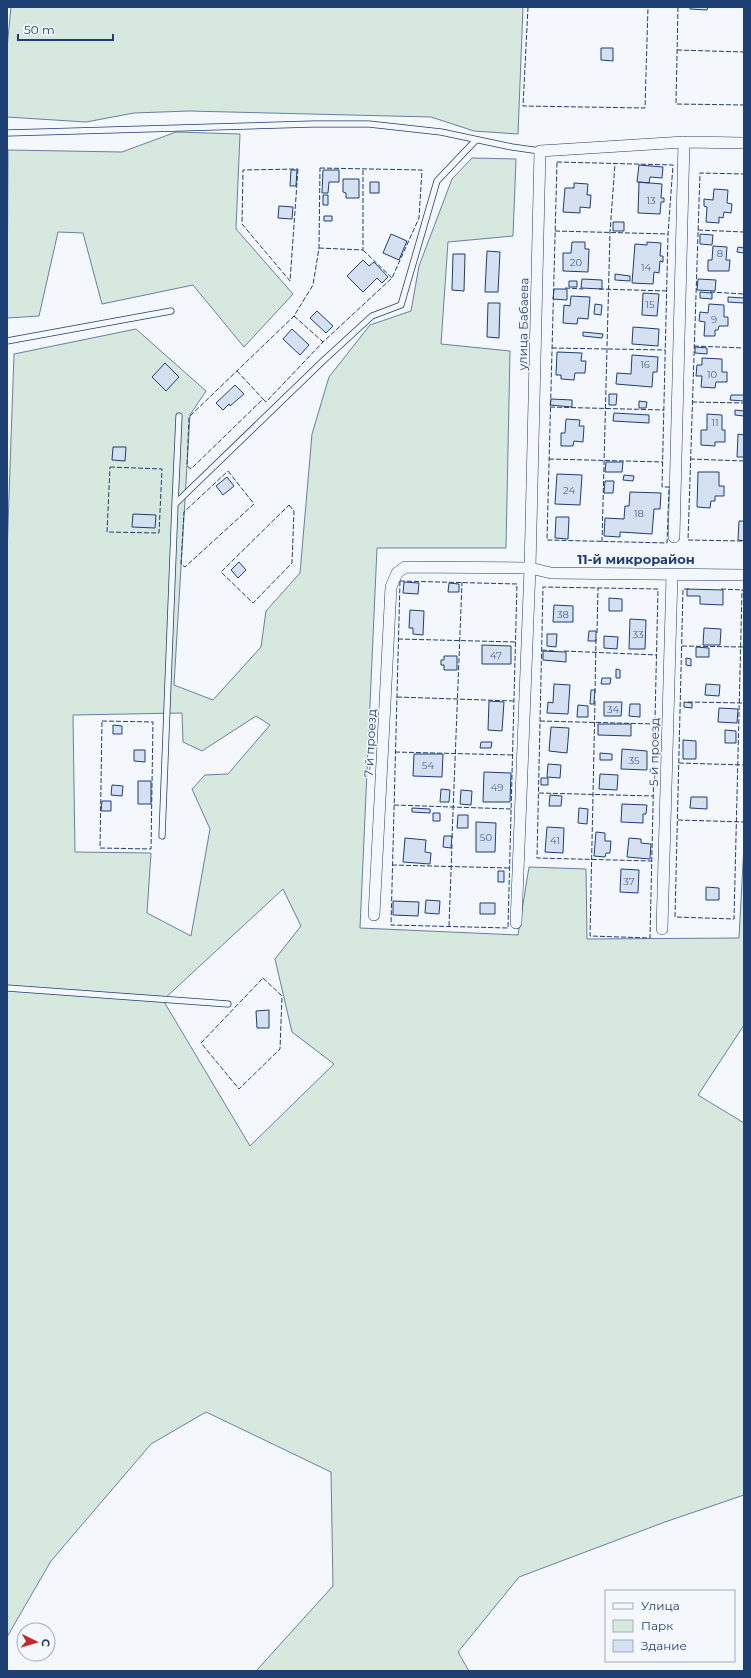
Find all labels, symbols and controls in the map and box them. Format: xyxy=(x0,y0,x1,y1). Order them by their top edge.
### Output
scale bar xyxy=(18,16,113,42)
text: 50 m xyxy=(24,22,55,37)
house number: 13 xyxy=(646,194,656,207)
house number: 8 xyxy=(717,247,723,260)
house number: 20 xyxy=(570,256,583,269)
house number: 14 xyxy=(641,261,651,274)
street label: улица Бабаева xyxy=(515,277,531,372)
house number: 15 xyxy=(645,298,655,311)
house number: 9 xyxy=(711,313,717,326)
house number: 16 xyxy=(640,358,650,371)
house number: 10 xyxy=(707,368,717,381)
house number: 11 xyxy=(711,416,719,429)
house number: 24 xyxy=(563,484,575,497)
house number: 18 xyxy=(634,507,644,520)
district label: 11-й микрорайон xyxy=(577,551,695,567)
house number: 38 xyxy=(557,608,569,621)
house number: 33 xyxy=(632,628,644,641)
house number: 47 xyxy=(490,649,502,662)
house number: 34 xyxy=(607,703,620,716)
street label: 7-й проезд xyxy=(361,708,379,777)
street label: 5-й проезд xyxy=(646,718,662,786)
house number: 35 xyxy=(628,754,640,767)
house number: 54 xyxy=(422,759,435,772)
house number: 49 xyxy=(491,781,503,794)
house number: 50 xyxy=(480,831,493,844)
house number: 41 xyxy=(550,834,560,847)
house number: 37 xyxy=(623,875,635,888)
legend xyxy=(605,1590,735,1662)
text: Улица xyxy=(641,1598,680,1613)
text: Парк xyxy=(641,1618,673,1633)
north arrow xyxy=(16,1622,56,1662)
text: С xyxy=(39,1638,53,1647)
text: Здание xyxy=(641,1638,687,1653)

